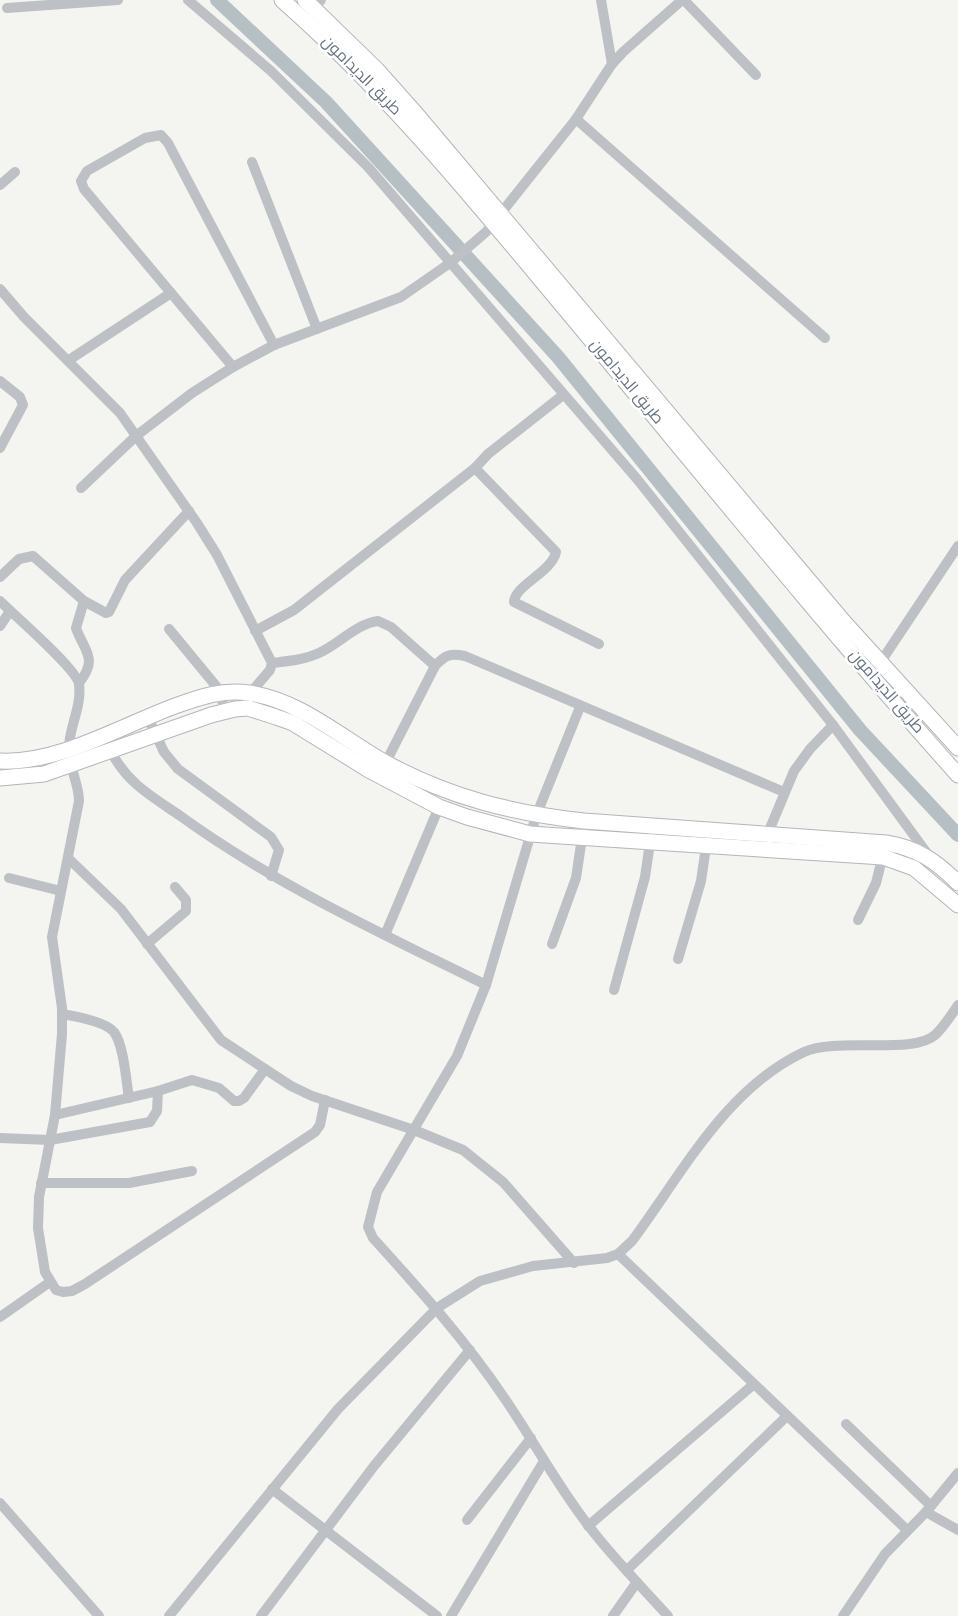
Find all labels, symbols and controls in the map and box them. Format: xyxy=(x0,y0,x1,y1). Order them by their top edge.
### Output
street label: طريق الديدامون xyxy=(317,32,405,120)
street label: طريق الديدامون xyxy=(585,335,667,429)
street label: طريق الديدامون xyxy=(844,646,928,738)

